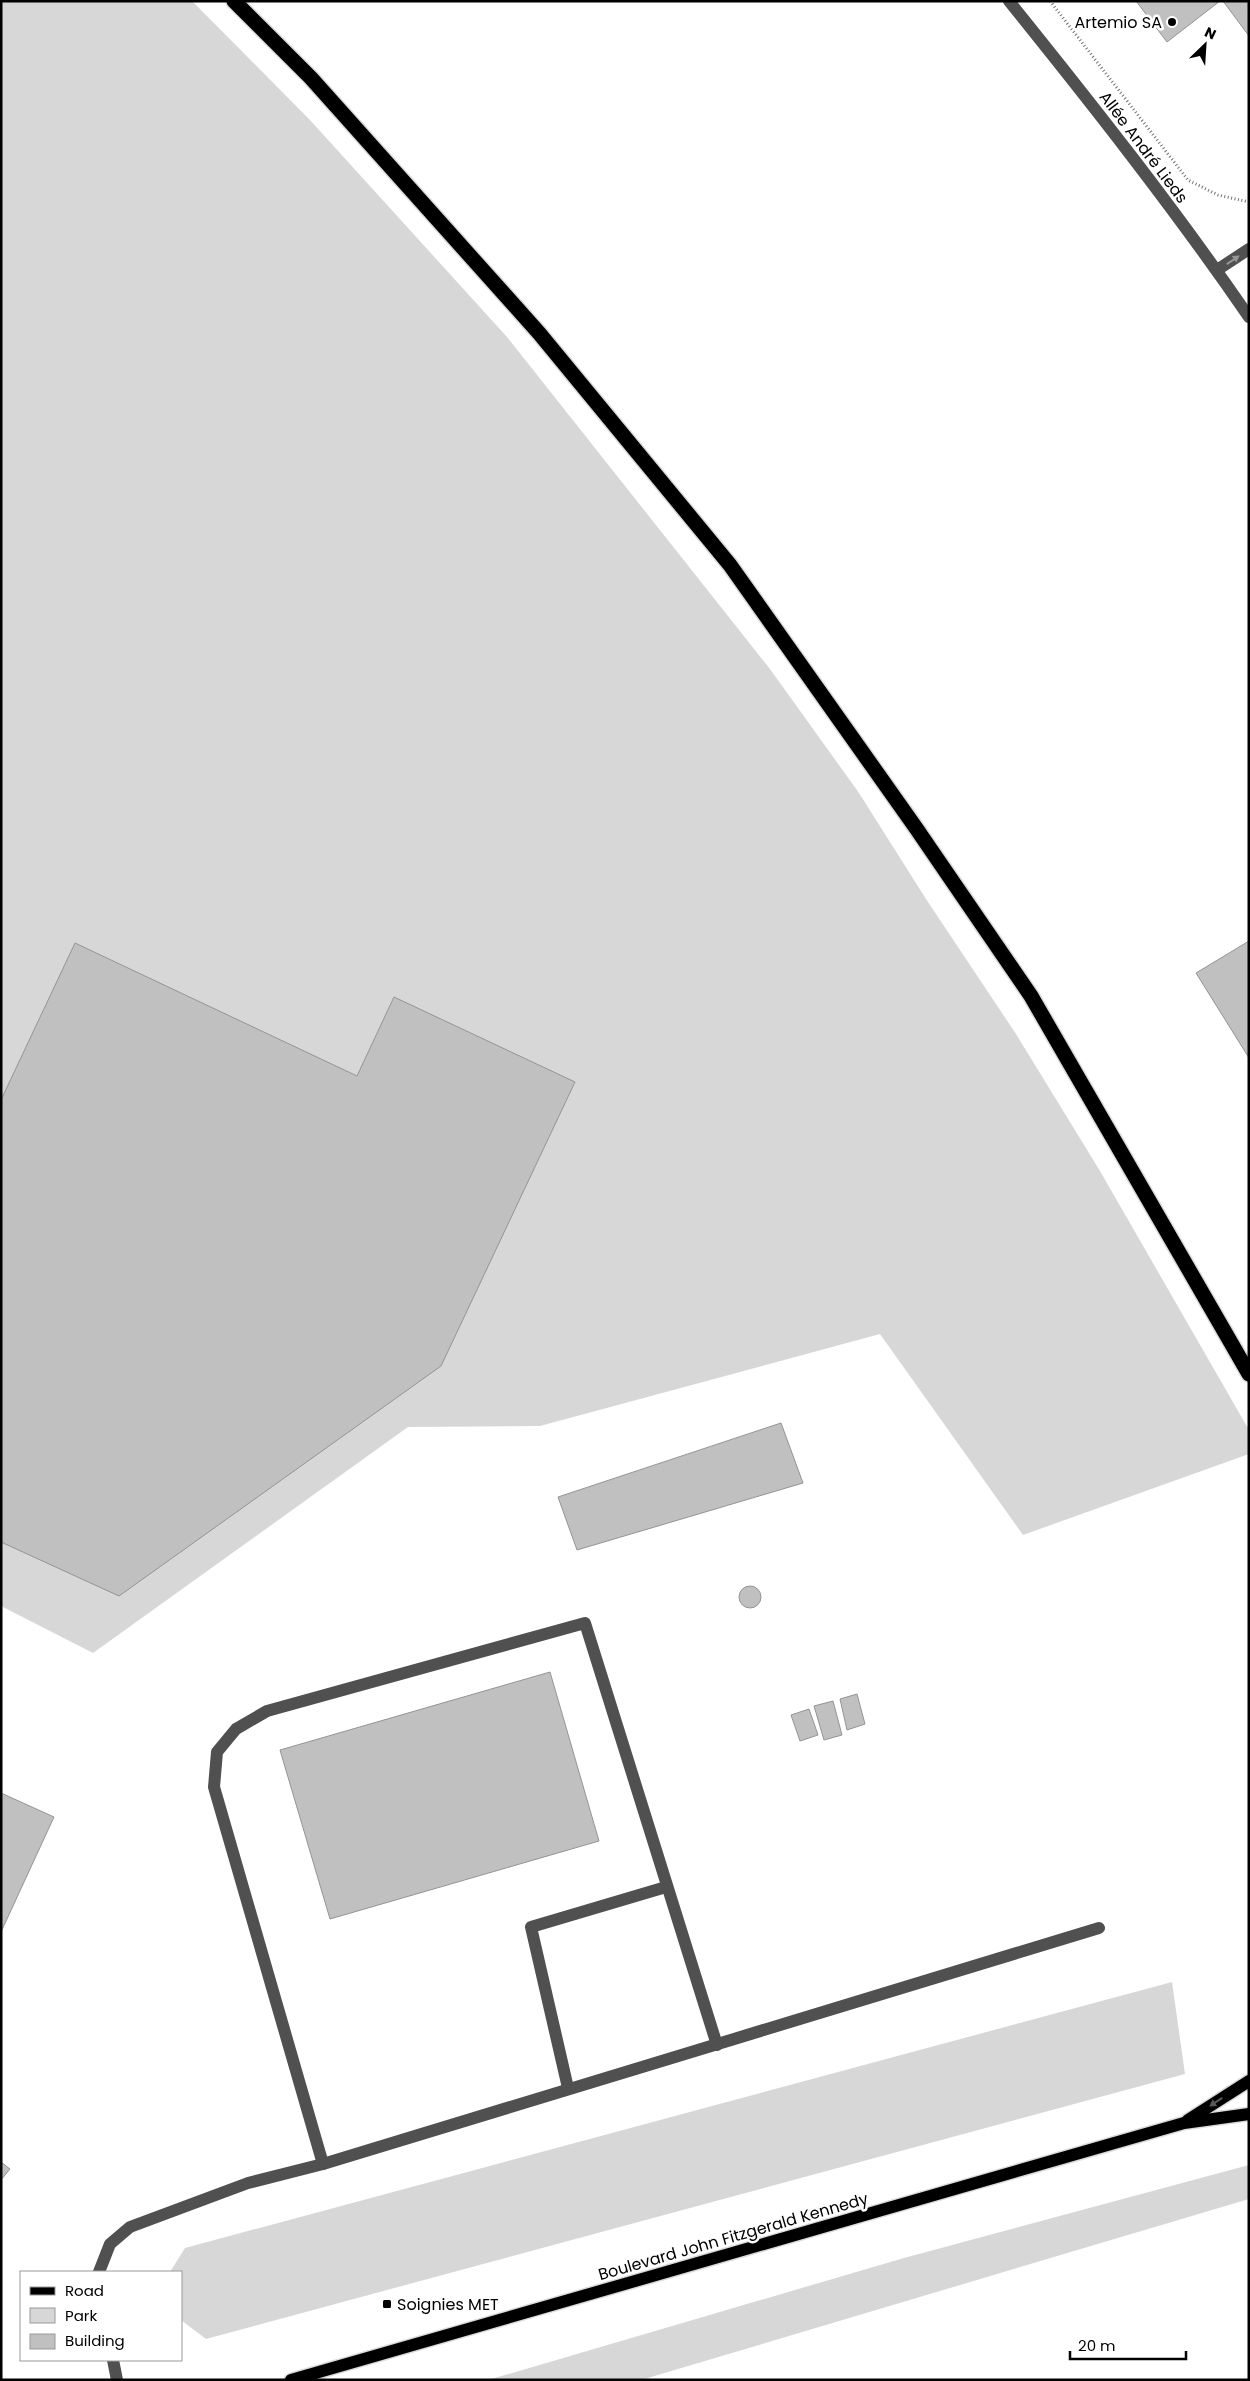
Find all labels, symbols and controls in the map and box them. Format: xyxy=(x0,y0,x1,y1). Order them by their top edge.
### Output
place label: Artemio SA xyxy=(1074,11,1162,34)
marker: Artemio SA xyxy=(1166,16,1178,28)
north arrow xyxy=(1180,20,1230,70)
text: N xyxy=(1201,22,1219,45)
street label: Allée André Lieds xyxy=(1094,87,1193,208)
one-way arrow xyxy=(1226,255,1240,265)
one-way arrow xyxy=(1210,2097,1223,2107)
street label: Boulevard John Fitzgerald Kennedy xyxy=(595,2187,871,2286)
legend xyxy=(20,2271,182,2361)
text: Road xyxy=(65,2280,104,2301)
place label: Soignies MET xyxy=(397,2293,499,2316)
marker: Soignies MET xyxy=(381,2298,393,2310)
text: Park xyxy=(65,2305,97,2326)
scale bar xyxy=(1070,2328,1186,2360)
text: Building xyxy=(65,2330,125,2351)
text: 20 m xyxy=(1078,2335,1116,2356)

